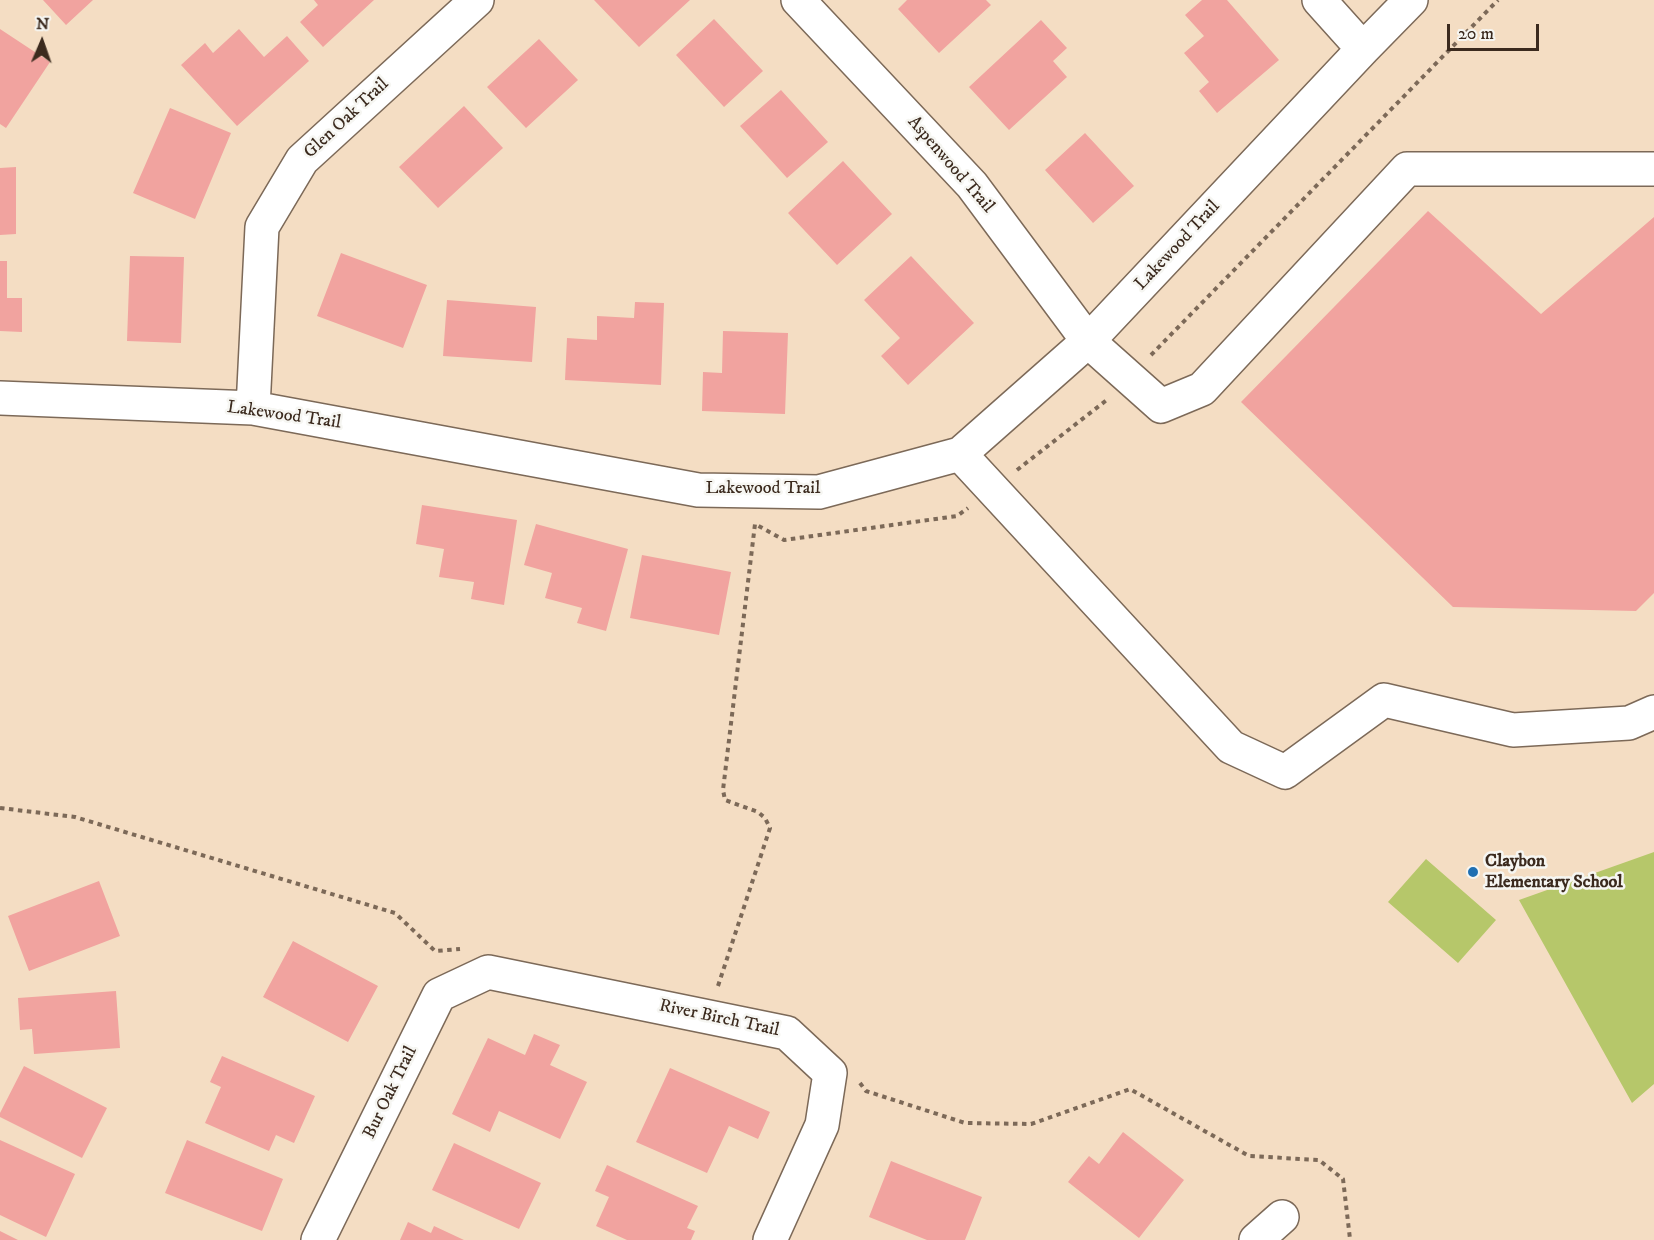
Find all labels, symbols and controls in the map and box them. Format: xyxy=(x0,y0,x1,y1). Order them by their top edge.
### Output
north arrow xyxy=(12,12,72,72)
scale bar xyxy=(1450,12,1542,50)
text: N xyxy=(36,14,50,34)
text: 20 m xyxy=(1458,23,1494,45)
street label: Glen Oak Trail xyxy=(300,74,394,164)
street label: Aspenwood Trail xyxy=(902,112,998,218)
street label: Lakewood Trail xyxy=(1131,197,1225,295)
street label: Lakewood Trail xyxy=(226,397,342,435)
street label: Lakewood Trail xyxy=(706,478,820,500)
place label: Claybon Elementary School xyxy=(1485,851,1623,894)
marker: Claybon Elementary School xyxy=(1466,865,1480,879)
street label: River Birch Trail xyxy=(657,996,781,1042)
street label: Bur Oak Trail xyxy=(359,1043,423,1143)

